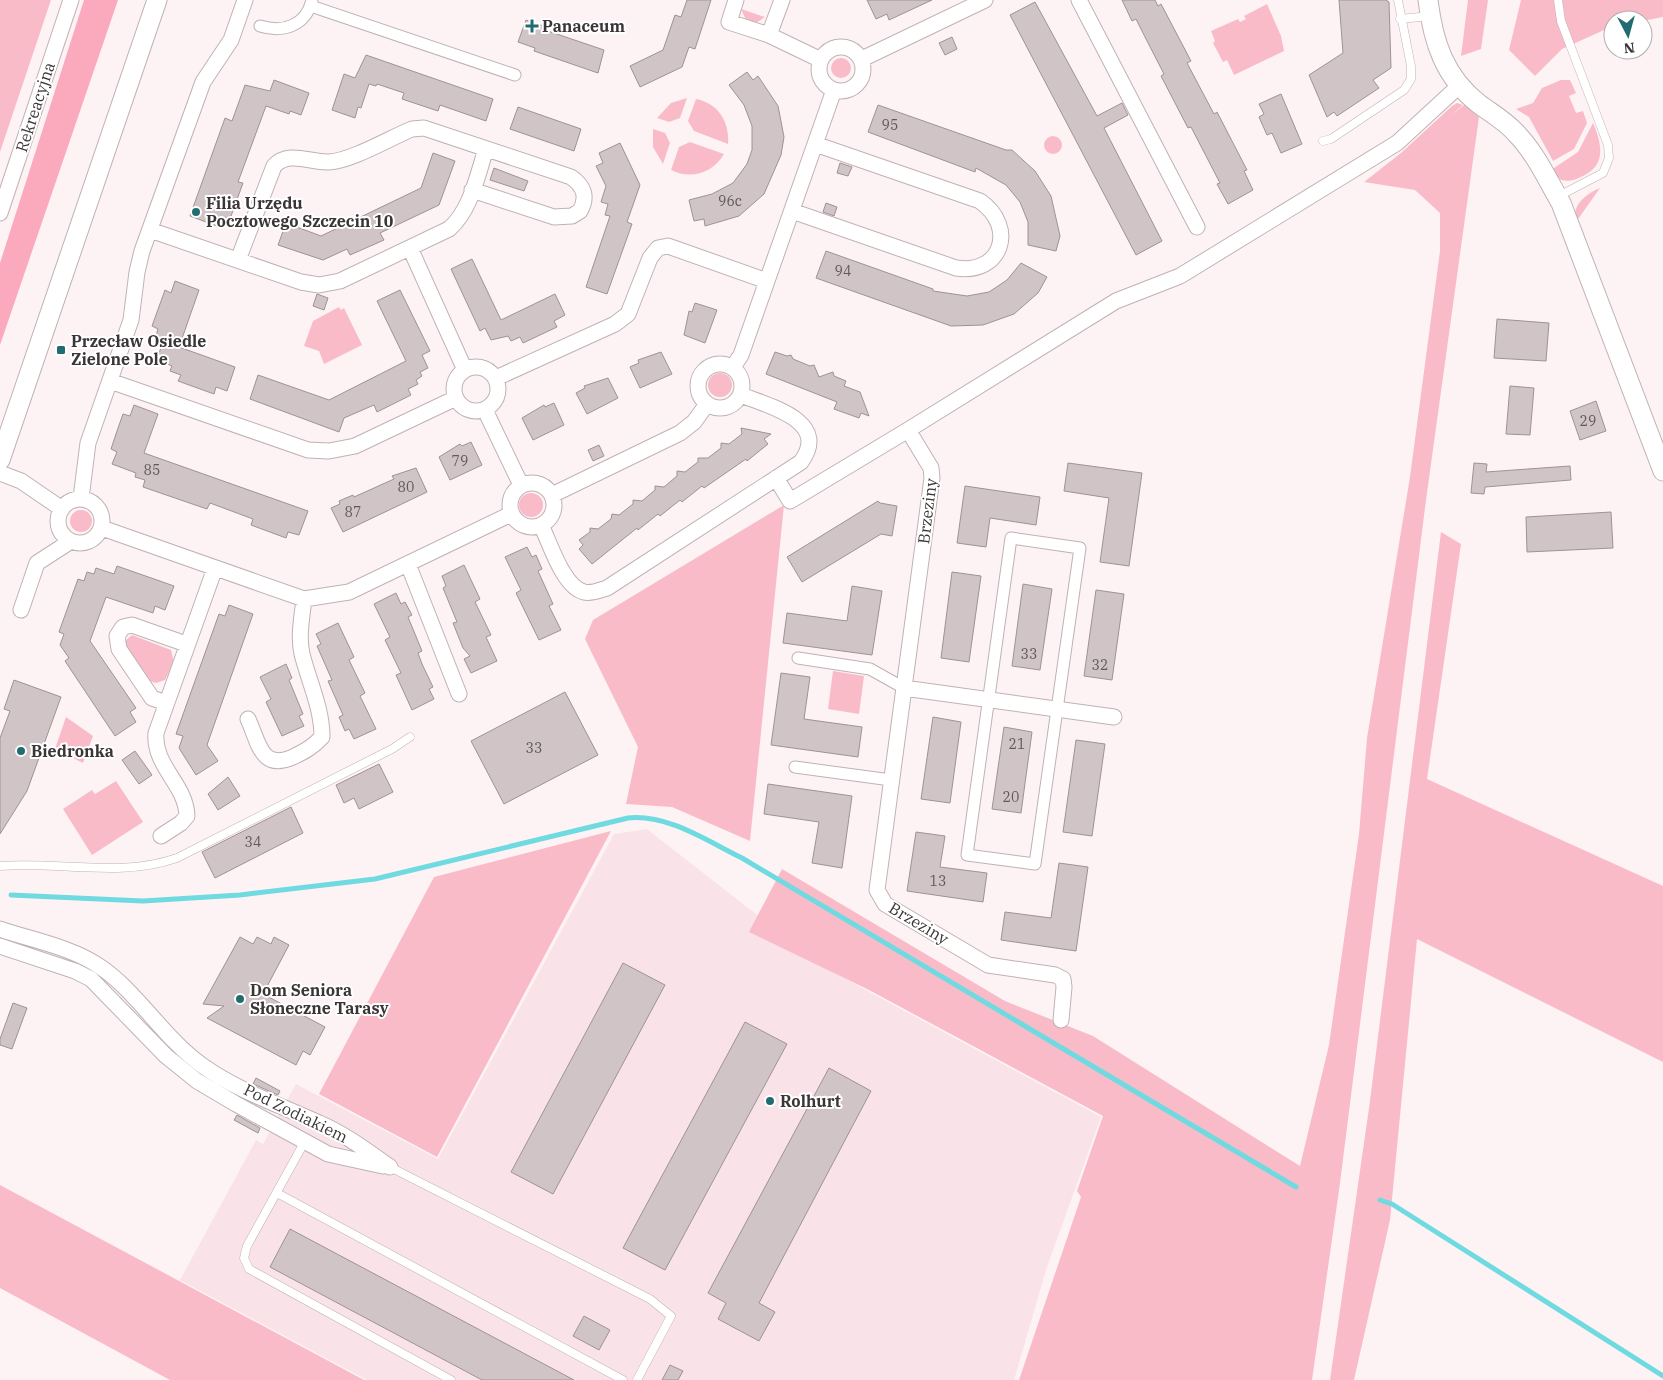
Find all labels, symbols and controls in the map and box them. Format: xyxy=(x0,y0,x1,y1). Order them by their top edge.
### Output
north arrow xyxy=(1603,10,1653,60)
place label: Panaceum xyxy=(542,16,625,36)
marker: Panaceum xyxy=(526,20,538,32)
text: N xyxy=(1623,38,1636,57)
street label: Rekreacyjna xyxy=(11,59,59,155)
house number: 95 xyxy=(882,116,898,134)
house number: 96c xyxy=(718,192,742,210)
place label: Filia Urzędu Pocztowego Szczecin 10 xyxy=(206,193,394,231)
marker: Filia Urzędu Pocztowego Szczecin 10 xyxy=(190,206,202,218)
house number: 94 xyxy=(835,262,851,280)
place label: Przecław Osiedle Zielone Pole xyxy=(71,331,206,369)
marker: Przecław Osiedle Zielone Pole xyxy=(55,344,67,356)
house number: 29 xyxy=(1580,412,1596,430)
house number: 79 xyxy=(452,452,468,470)
house number: 85 xyxy=(144,461,160,479)
street label: Brzeziny xyxy=(913,477,941,545)
house number: 80 xyxy=(398,478,414,496)
house number: 87 xyxy=(345,503,361,521)
house number: 33 xyxy=(1021,645,1037,663)
house number: 32 xyxy=(1092,656,1108,674)
house number: 21 xyxy=(1009,735,1025,753)
house number: 33 xyxy=(526,739,542,757)
place label: Biedronka xyxy=(31,741,114,761)
marker: Biedronka xyxy=(15,745,27,757)
house number: 20 xyxy=(1003,788,1019,806)
house number: 34 xyxy=(245,833,261,851)
house number: 13 xyxy=(930,872,946,890)
street label: Brzeziny xyxy=(886,897,953,949)
place label: Dom Seniora Słoneczne Tarasy xyxy=(250,980,390,1018)
marker: Dom Seniora Słoneczne Tarasy xyxy=(234,993,246,1005)
street label: Pod Zodiakiem xyxy=(241,1079,351,1147)
place label: Rolhurt xyxy=(780,1091,841,1111)
marker: Rolhurt xyxy=(764,1095,776,1107)

